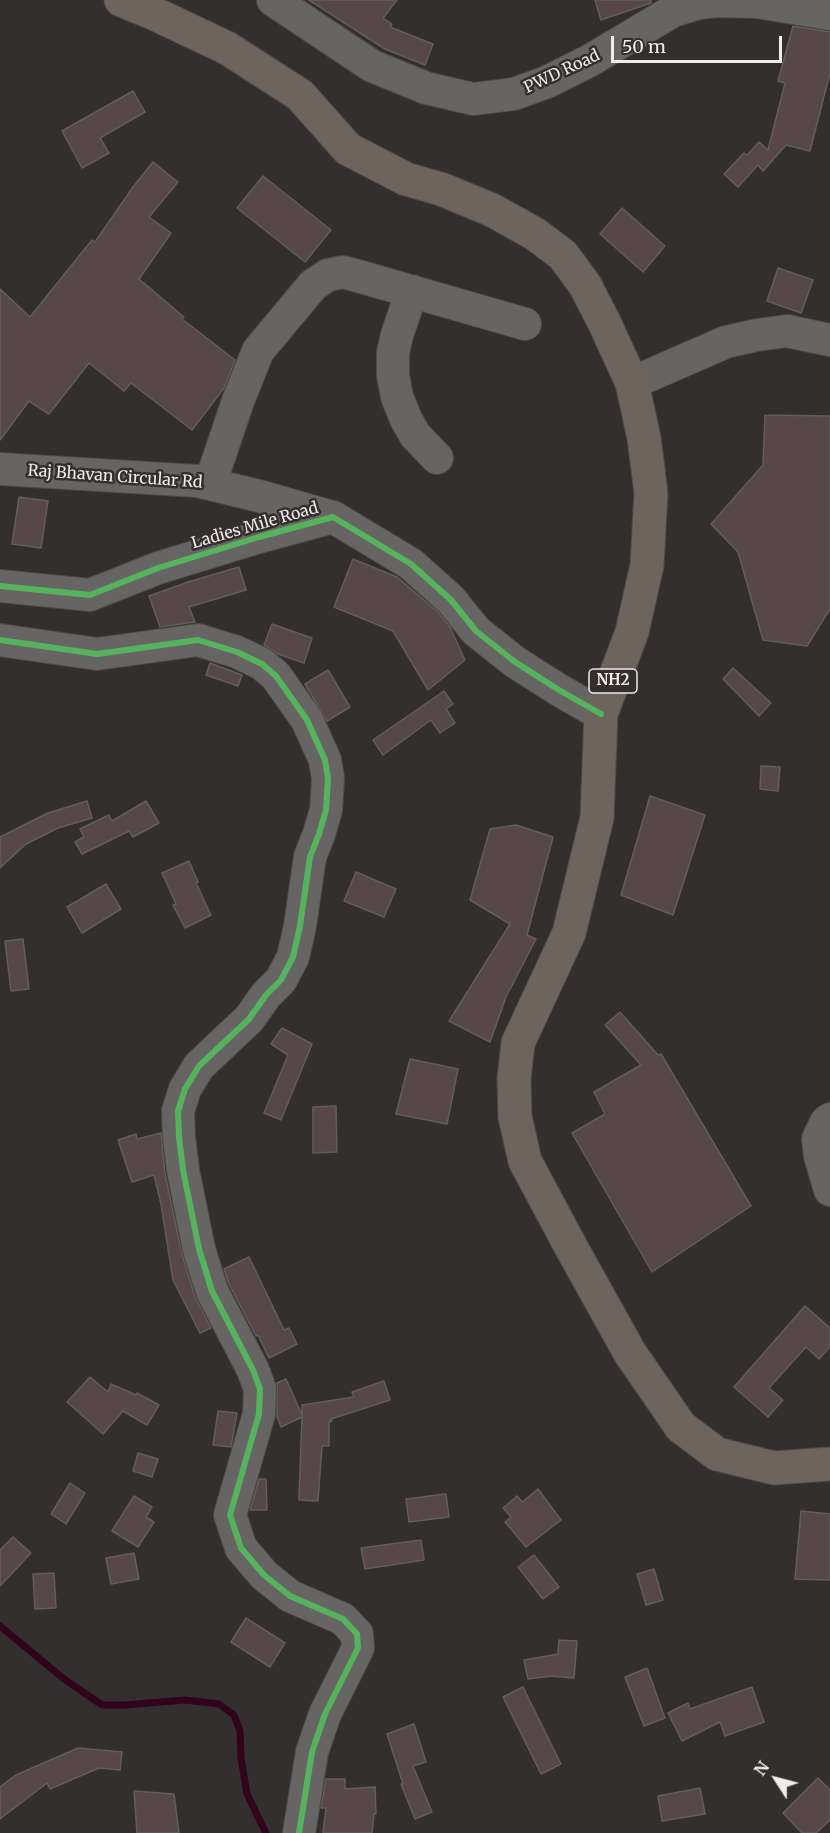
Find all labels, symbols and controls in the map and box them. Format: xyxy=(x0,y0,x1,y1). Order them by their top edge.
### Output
scale bar xyxy=(614,24,785,62)
text: 50 m xyxy=(622,35,666,58)
street label: PWD Road xyxy=(521,46,603,98)
street label: Raj Bhavan Circular Rd xyxy=(27,461,203,493)
street label: Ladies Mile Road xyxy=(189,499,321,553)
road number: NH2 xyxy=(589,669,637,693)
north arrow xyxy=(746,1749,806,1809)
text: N xyxy=(750,1757,773,1779)

